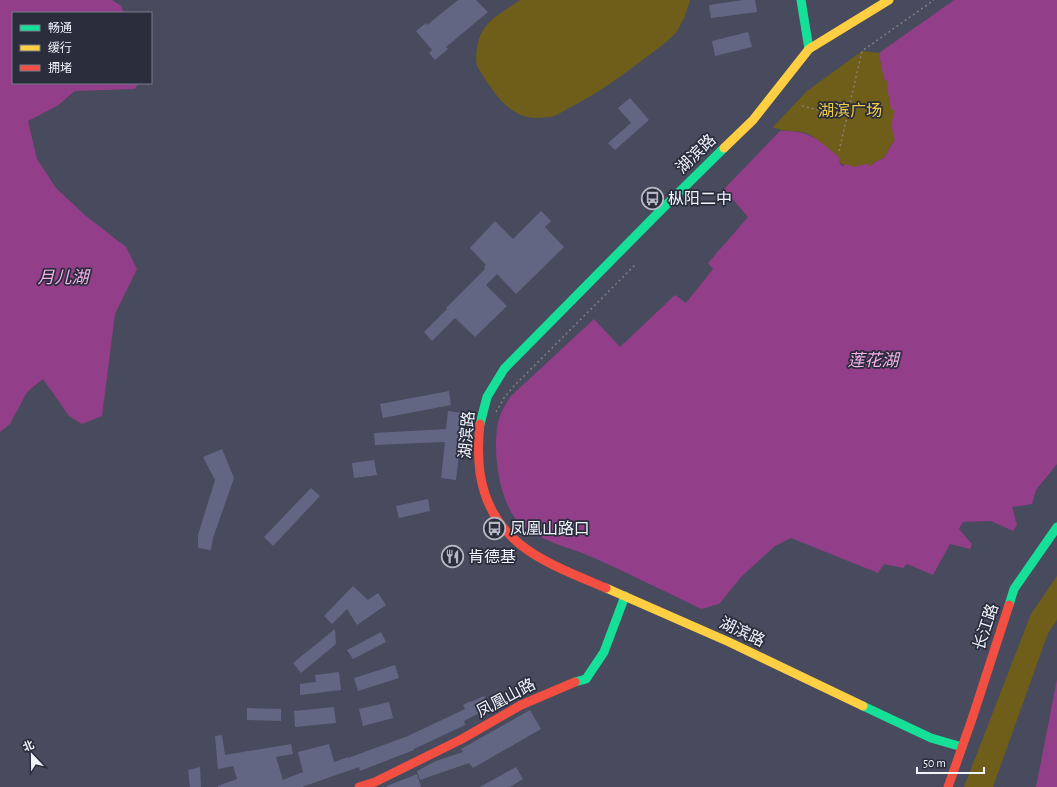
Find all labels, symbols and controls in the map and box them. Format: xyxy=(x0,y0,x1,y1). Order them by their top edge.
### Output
legend xyxy=(12,12,152,84)
text: 畅通 xyxy=(48,21,72,34)
text: 缓行 xyxy=(48,41,72,54)
text: 拥堵 xyxy=(48,62,72,74)
park label: 湖滨广场 xyxy=(818,102,882,119)
street label: 湖滨路 xyxy=(672,131,719,176)
bus stop icon: 枞阳二中 xyxy=(639,186,665,212)
place label: 枞阳二中 xyxy=(668,190,732,207)
water label: 月儿湖 xyxy=(38,268,91,286)
water label: 莲花湖 xyxy=(848,351,901,369)
street label: 湖滨路 xyxy=(456,410,477,460)
bus stop icon: 凤凰山路口 xyxy=(481,516,507,542)
place label: 凤凰山路口 xyxy=(510,520,590,537)
restaurant icon: 肯德基 xyxy=(440,544,466,570)
place label: 肯德基 xyxy=(468,548,516,565)
street label: 长江路 xyxy=(970,601,1001,652)
street label: 湖滨路 xyxy=(717,614,768,649)
street label: 凤凰山路 xyxy=(474,675,538,720)
north arrow xyxy=(12,735,52,775)
text: 北 xyxy=(21,739,36,753)
scale bar xyxy=(917,749,984,775)
text: 50 m xyxy=(923,757,946,769)

